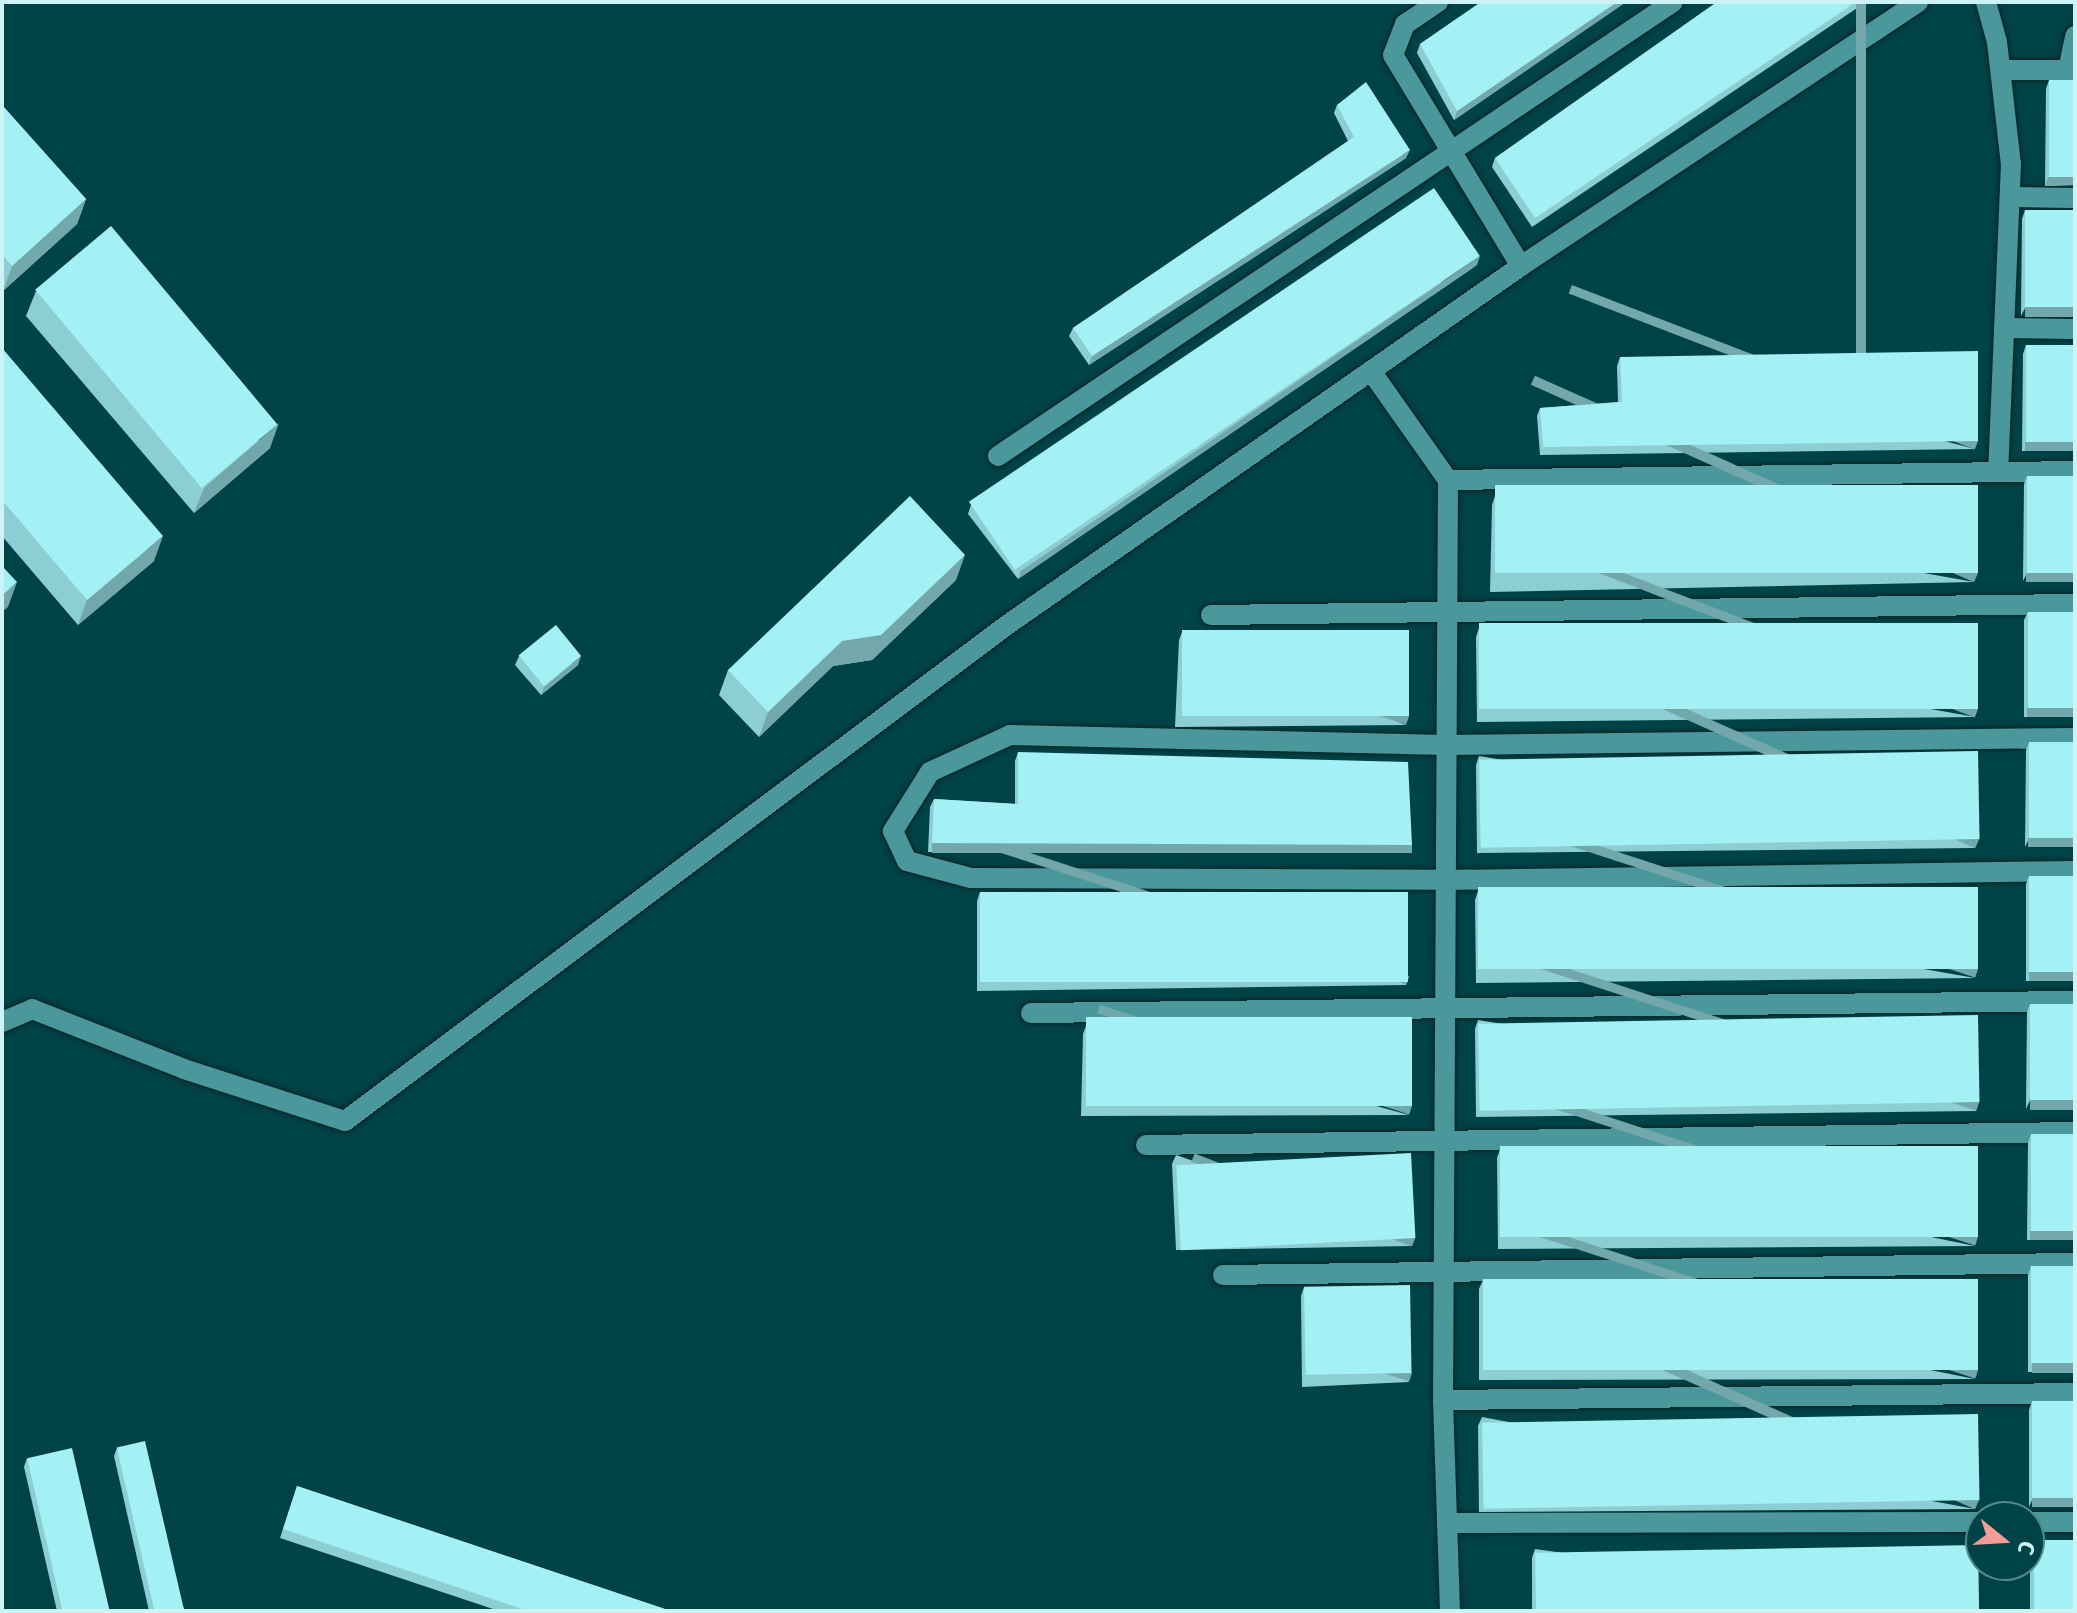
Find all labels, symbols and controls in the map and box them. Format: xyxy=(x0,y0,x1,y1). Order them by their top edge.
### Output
north arrow xyxy=(1965,1501,2045,1581)
text: С xyxy=(2012,1538,2041,1558)

